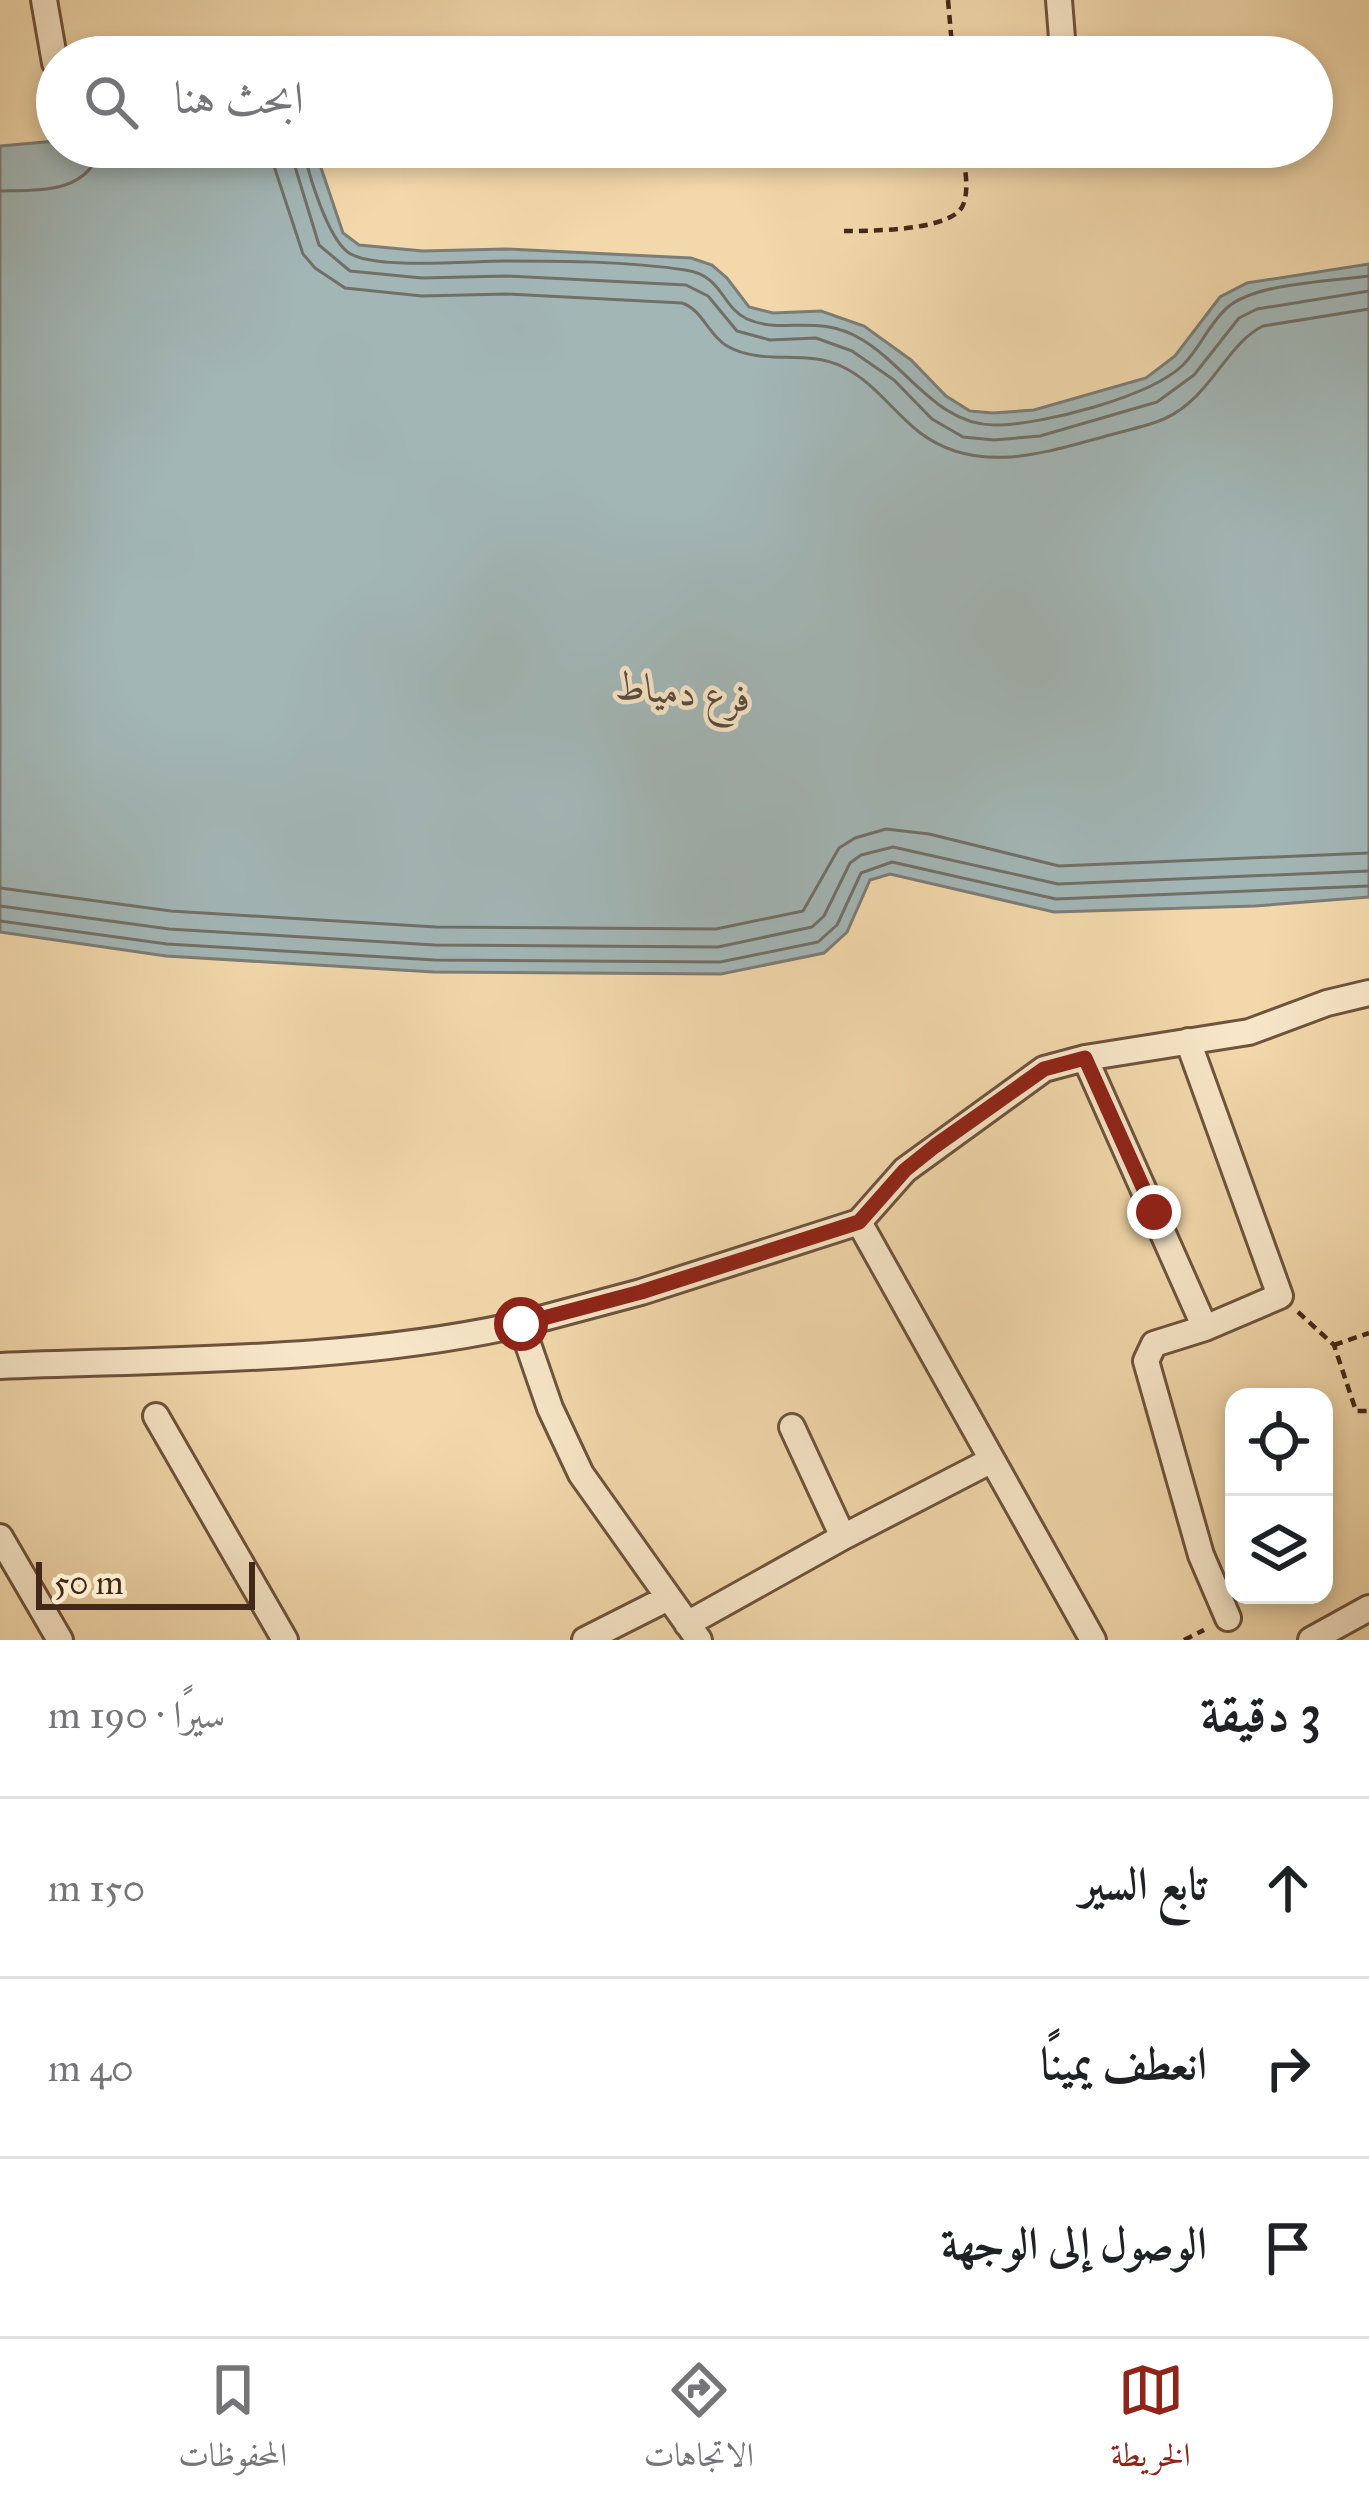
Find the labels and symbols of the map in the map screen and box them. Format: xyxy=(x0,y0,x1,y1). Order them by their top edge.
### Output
water label: فرع دمياط xyxy=(613,661,754,731)
route end xyxy=(1127,1185,1181,1239)
route start xyxy=(494,1297,548,1351)
scale bar xyxy=(36,1556,255,1609)

